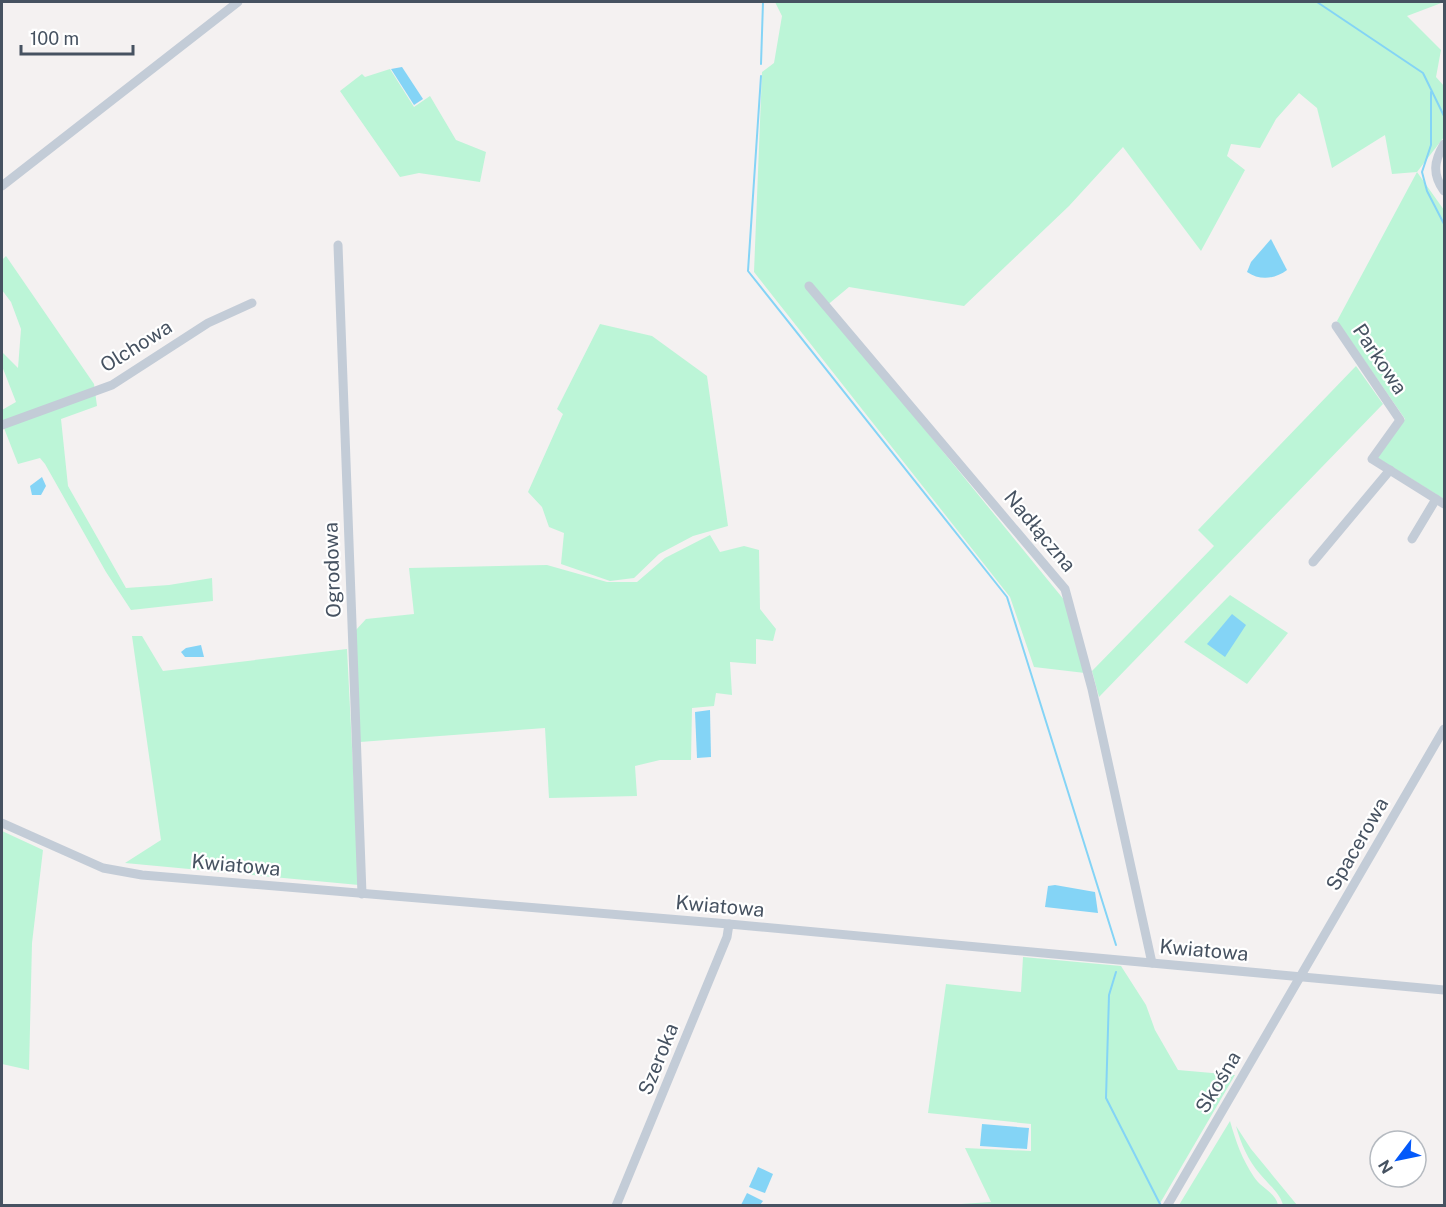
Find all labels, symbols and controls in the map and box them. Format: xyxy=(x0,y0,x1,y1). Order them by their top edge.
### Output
scale bar xyxy=(21,18,134,56)
text: 100 m xyxy=(30,28,79,49)
street label: Olchowa xyxy=(96,315,176,377)
street label: Parkowa xyxy=(1348,319,1412,399)
street label: Nadłączna xyxy=(999,485,1081,577)
street label: Ogrodowa xyxy=(318,522,346,618)
street label: Spacerowa xyxy=(1321,793,1393,895)
street label: Kwiatowa xyxy=(191,849,281,881)
street label: Kwiatowa xyxy=(675,890,765,922)
street label: Kwiatowa xyxy=(1159,934,1249,966)
street label: Szeroka xyxy=(633,1020,683,1098)
street label: Skośna xyxy=(1190,1047,1246,1117)
north arrow xyxy=(1368,1129,1428,1189)
text: N xyxy=(1374,1156,1397,1177)

